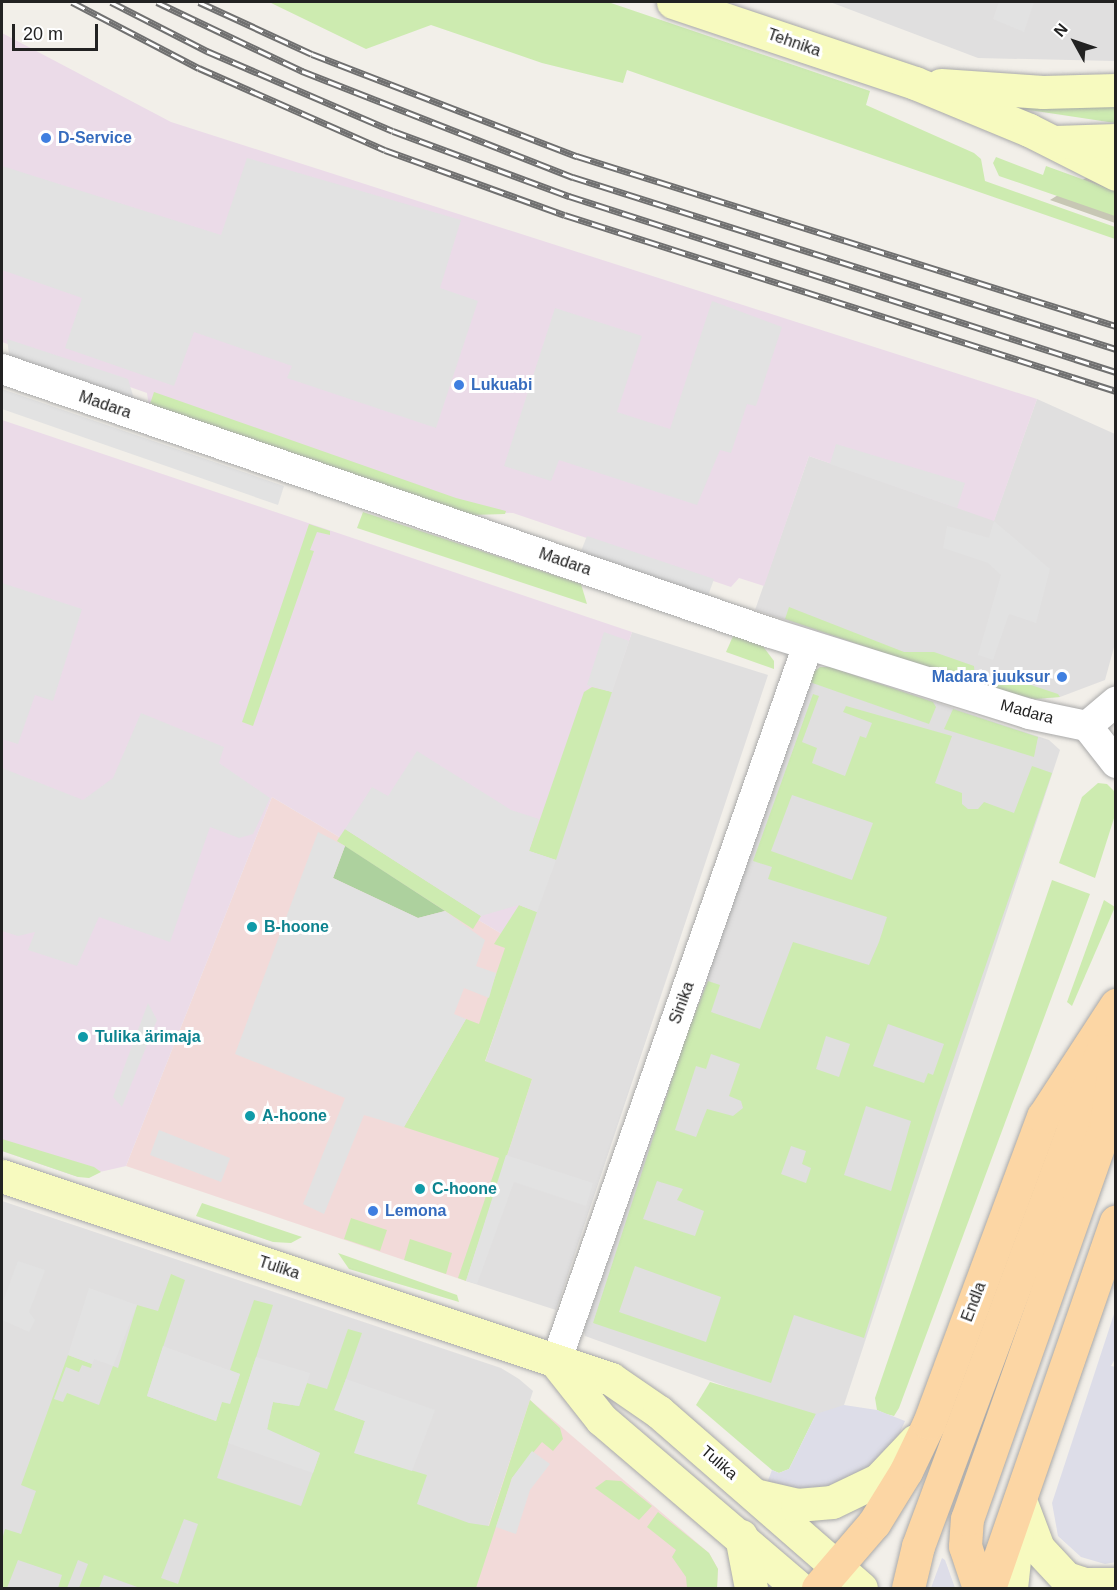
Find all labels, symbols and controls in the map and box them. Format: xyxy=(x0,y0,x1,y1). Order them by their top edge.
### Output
scale bar xyxy=(15,12,100,50)
north arrow xyxy=(1045,12,1105,72)
text: N xyxy=(1051,20,1071,40)
text: 20 m xyxy=(23,24,63,44)
street label: Tehnika xyxy=(765,25,823,61)
place label: D-Service xyxy=(58,128,132,148)
marker: D-Service xyxy=(39,131,53,145)
place label: Lukuabi xyxy=(471,375,532,395)
marker: Lukuabi xyxy=(452,378,466,392)
street label: Madara xyxy=(76,387,134,423)
street label: Madara xyxy=(536,544,594,580)
place label: Madara juuksur xyxy=(932,667,1050,687)
marker: Madara juuksur xyxy=(1055,670,1069,684)
street label: Madara xyxy=(998,696,1056,728)
place label: B-hoone xyxy=(264,917,329,937)
marker: B-hoone xyxy=(245,920,259,934)
street label: Sinika xyxy=(666,979,698,1027)
place label: Tulika ärimaja xyxy=(95,1027,201,1047)
marker: Tulika ärimaja xyxy=(76,1030,90,1044)
place label: A-hoone xyxy=(262,1106,327,1126)
marker: A-hoone xyxy=(243,1109,257,1123)
place label: C-hoone xyxy=(432,1179,497,1199)
marker: C-hoone xyxy=(413,1182,427,1196)
place label: Lemona xyxy=(385,1201,446,1221)
marker: Lemona xyxy=(366,1204,380,1218)
street label: Tulika xyxy=(256,1252,302,1284)
street label: Endla xyxy=(958,1279,990,1325)
street label: Tulika xyxy=(697,1442,741,1484)

